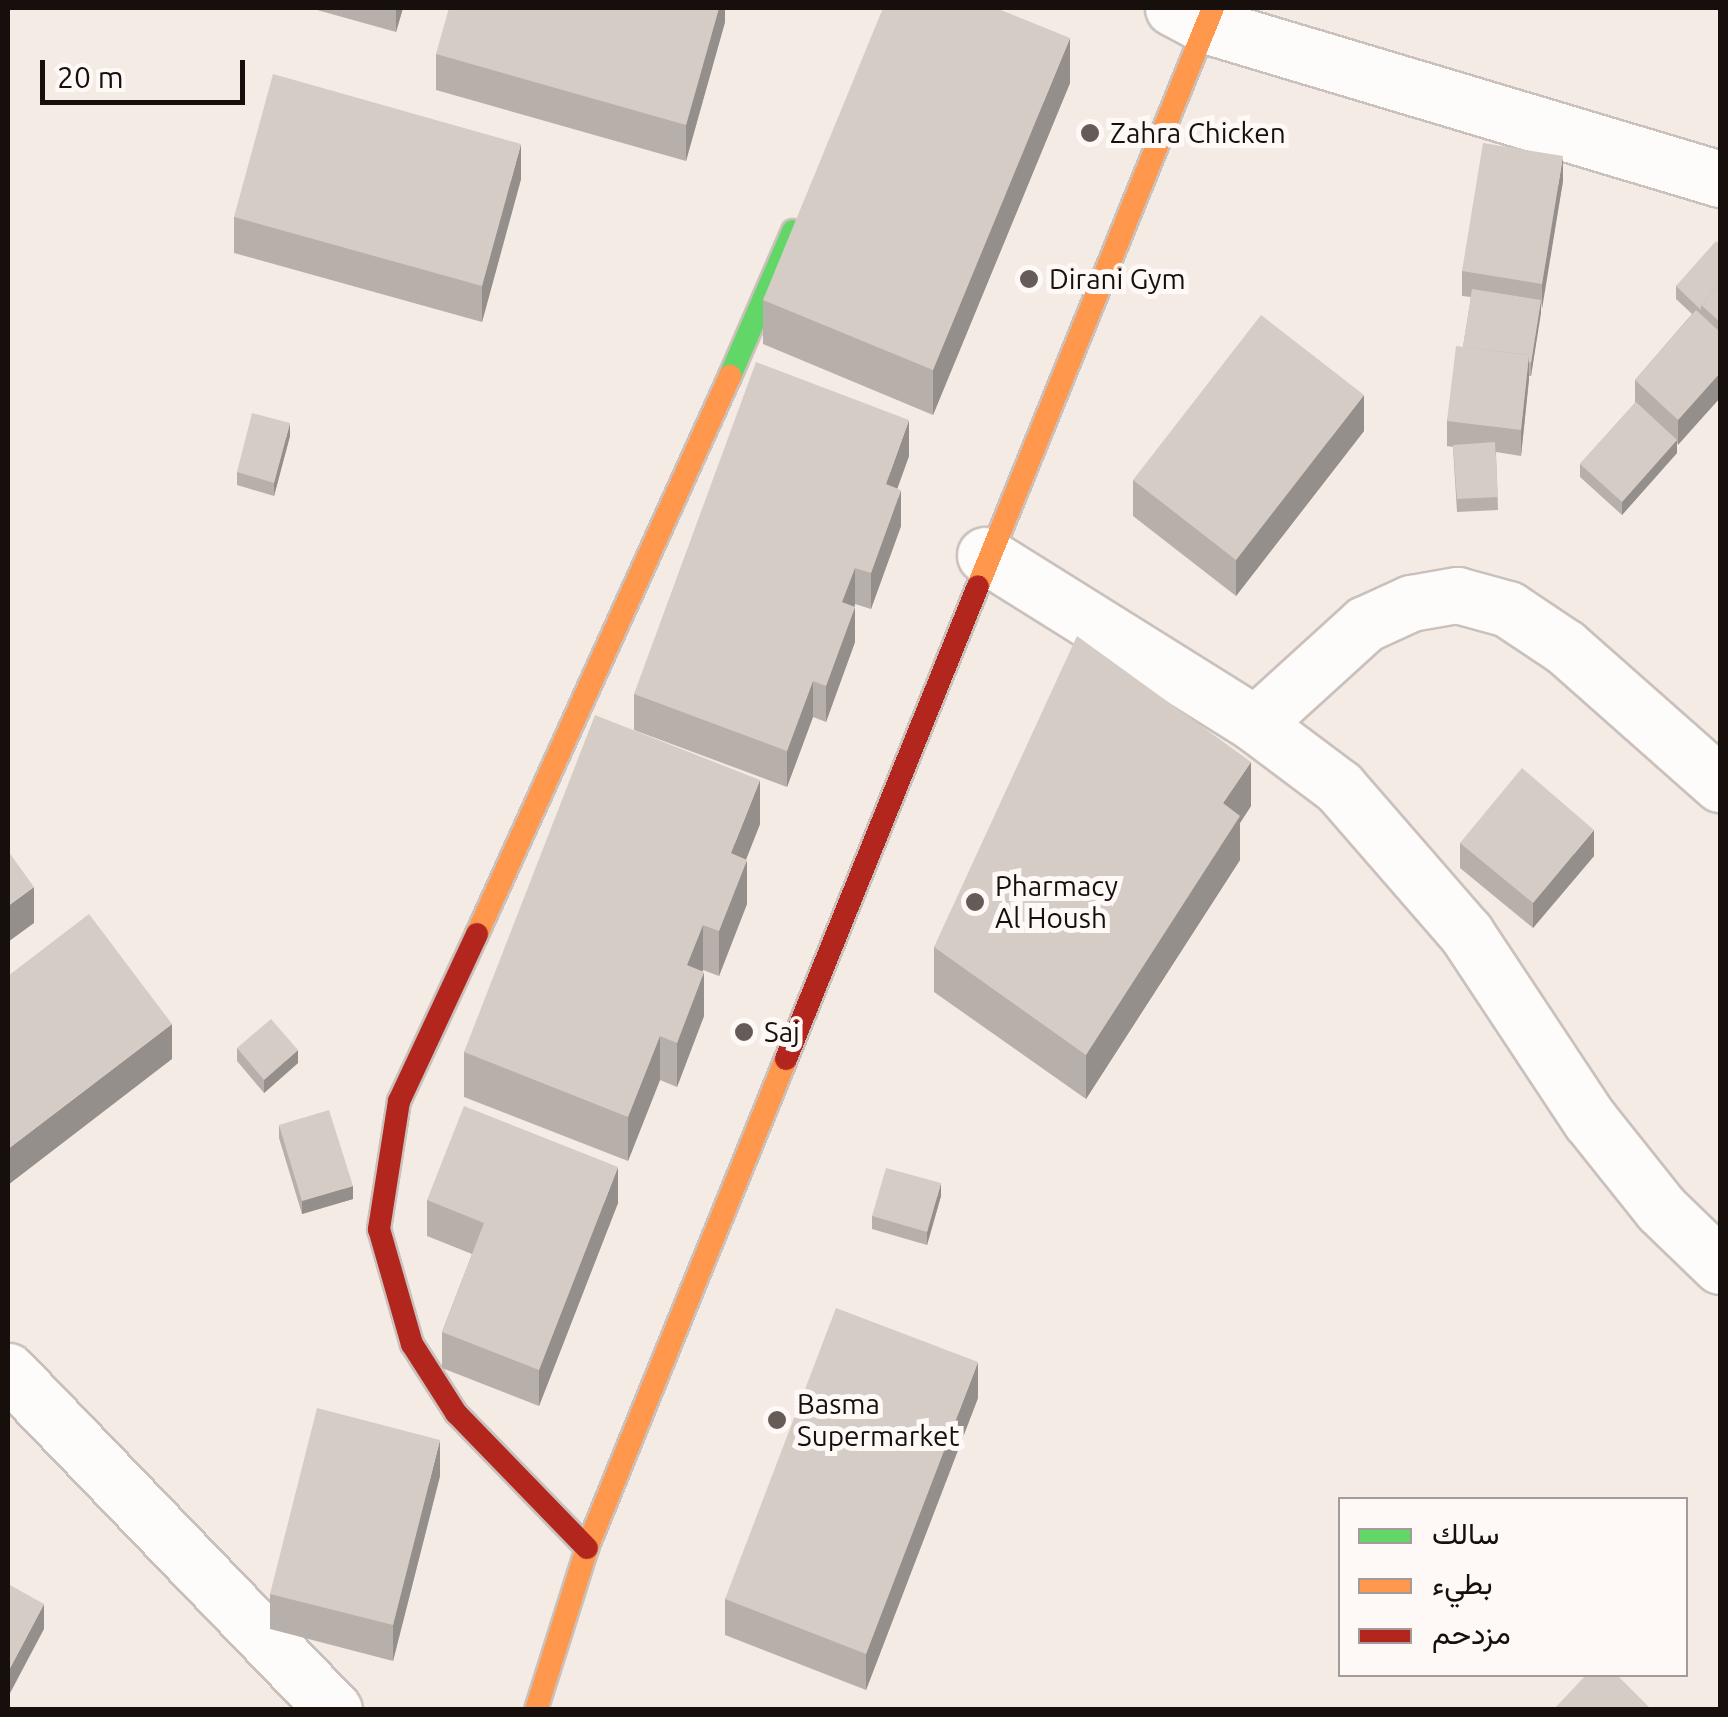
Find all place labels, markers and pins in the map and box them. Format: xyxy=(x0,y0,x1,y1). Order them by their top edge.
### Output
place label: Zahra Chicken xyxy=(1110,116,1286,150)
marker: Zahra Chicken xyxy=(1079,122,1101,144)
place label: Dirani Gym xyxy=(1049,262,1186,296)
marker: Dirani Gym xyxy=(1018,268,1040,290)
place label: Pharmacy Al Housh xyxy=(995,869,1118,935)
marker: Pharmacy Al Housh xyxy=(964,891,986,913)
place label: Saj xyxy=(764,1015,800,1049)
marker: Saj xyxy=(733,1021,755,1043)
place label: Basma Supermarket xyxy=(797,1387,959,1453)
marker: Basma Supermarket xyxy=(766,1409,788,1431)

